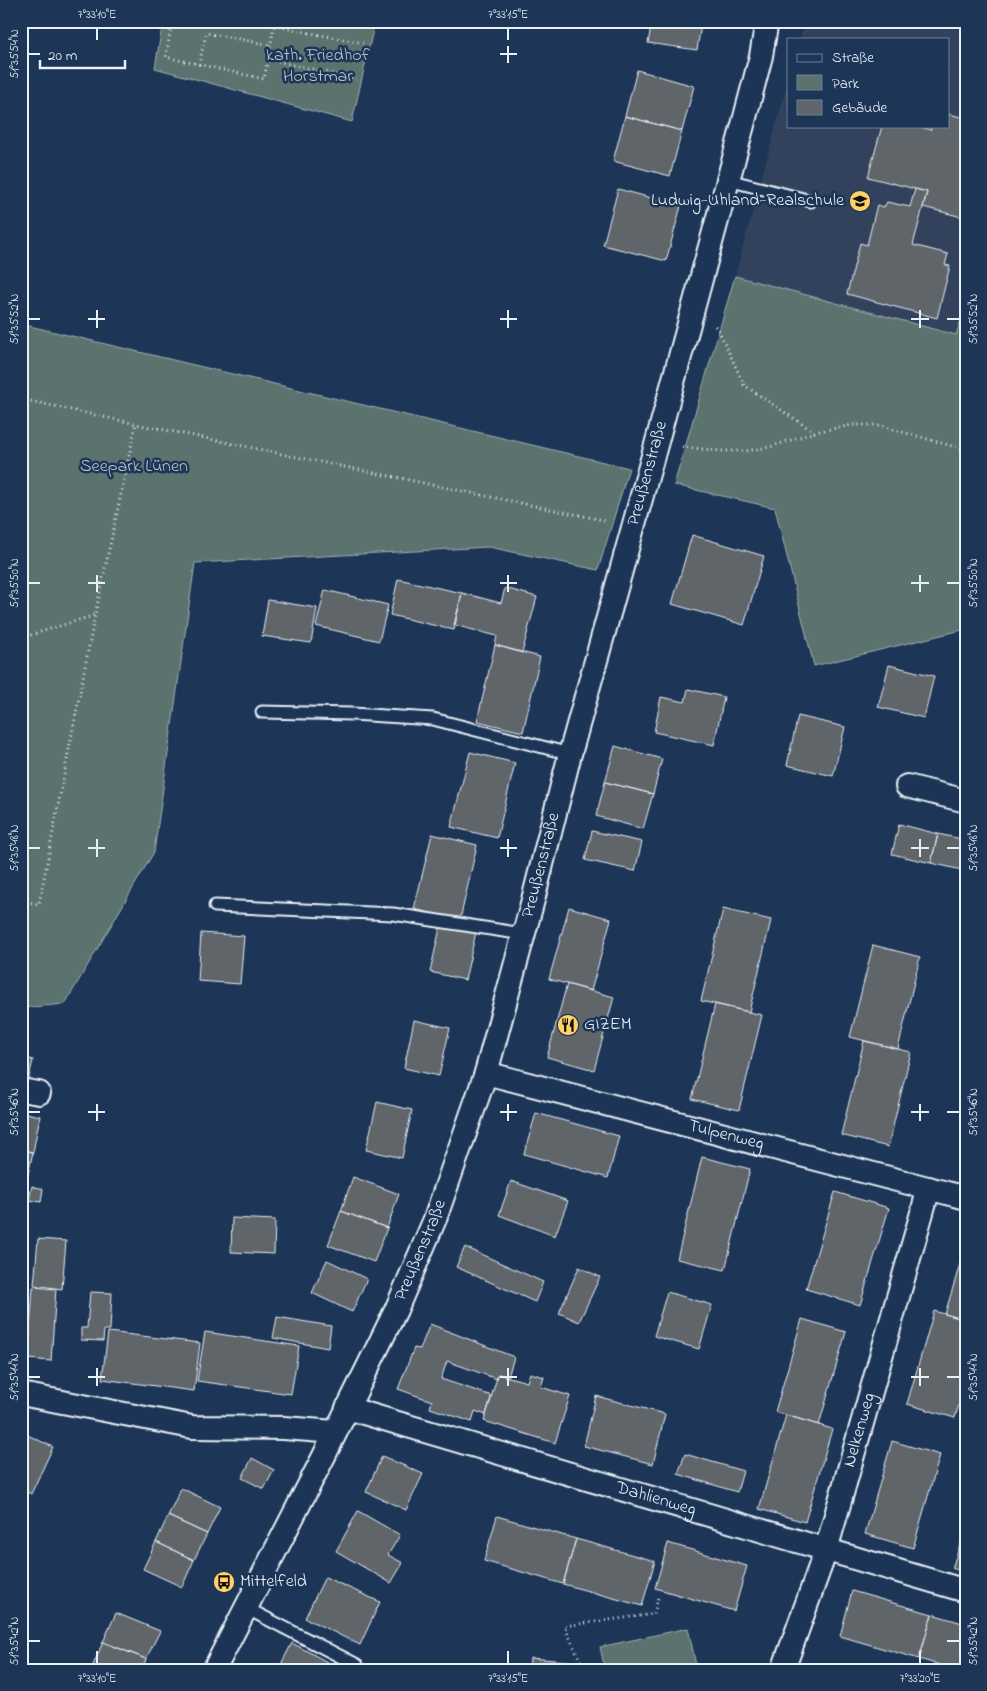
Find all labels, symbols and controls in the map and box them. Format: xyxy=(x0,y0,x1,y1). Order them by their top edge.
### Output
text: 7°33'10"E xyxy=(78,6,116,24)
text: 7°33'15"E xyxy=(488,6,528,24)
text: 51°35'54"N xyxy=(6,29,24,79)
scale bar xyxy=(40,38,125,70)
legend xyxy=(787,38,950,128)
park label: kath. Friedhof Horstmar xyxy=(266,43,371,90)
text: 20 m xyxy=(48,45,78,67)
text: Straße xyxy=(832,47,874,69)
text: Park xyxy=(832,73,860,95)
text: Gebäude xyxy=(832,97,888,119)
place label: Ludwig-Uhland-Realschule xyxy=(651,188,845,215)
school or university icon: Ludwig-Uhland-Realschule xyxy=(848,189,872,213)
text: 51°35'52"N xyxy=(6,294,24,344)
text: 51°35'52"N xyxy=(965,294,983,344)
street label: Preußenstraße xyxy=(621,417,675,529)
park label: Seepark Lünen xyxy=(80,454,188,480)
text: 51°35'50"N xyxy=(6,558,24,608)
text: 51°35'50"N xyxy=(965,558,983,608)
street label: Preußenstraße xyxy=(516,809,568,921)
text: 51°35'48"N xyxy=(6,824,24,872)
text: 51°35'48"N xyxy=(965,824,983,872)
place label: GIZEM xyxy=(584,1012,632,1038)
restaurant icon: GIZEM xyxy=(556,1013,580,1037)
text: 51°35'46"N xyxy=(6,1088,24,1136)
text: 51°35'46"N xyxy=(965,1088,983,1136)
street label: Tulpenweg xyxy=(685,1113,767,1159)
street label: Preußenstraße xyxy=(388,1195,454,1305)
text: 51°35'44"N xyxy=(6,1353,24,1401)
text: 51°35'44"N xyxy=(965,1353,983,1401)
street label: Nelkenweg xyxy=(837,1390,884,1470)
street label: Dahlienweg xyxy=(611,1475,699,1524)
place label: Mittelfeld xyxy=(240,1569,307,1595)
bus stop icon: Mittelfeld xyxy=(212,1570,236,1594)
text: 51°35'42"N xyxy=(6,1617,24,1665)
text: 51°35'42"N xyxy=(965,1617,983,1665)
text: 7°33'10"E xyxy=(78,1670,116,1688)
text: 7°33'15"E xyxy=(488,1670,528,1688)
text: 7°33'20"E xyxy=(900,1670,940,1688)

